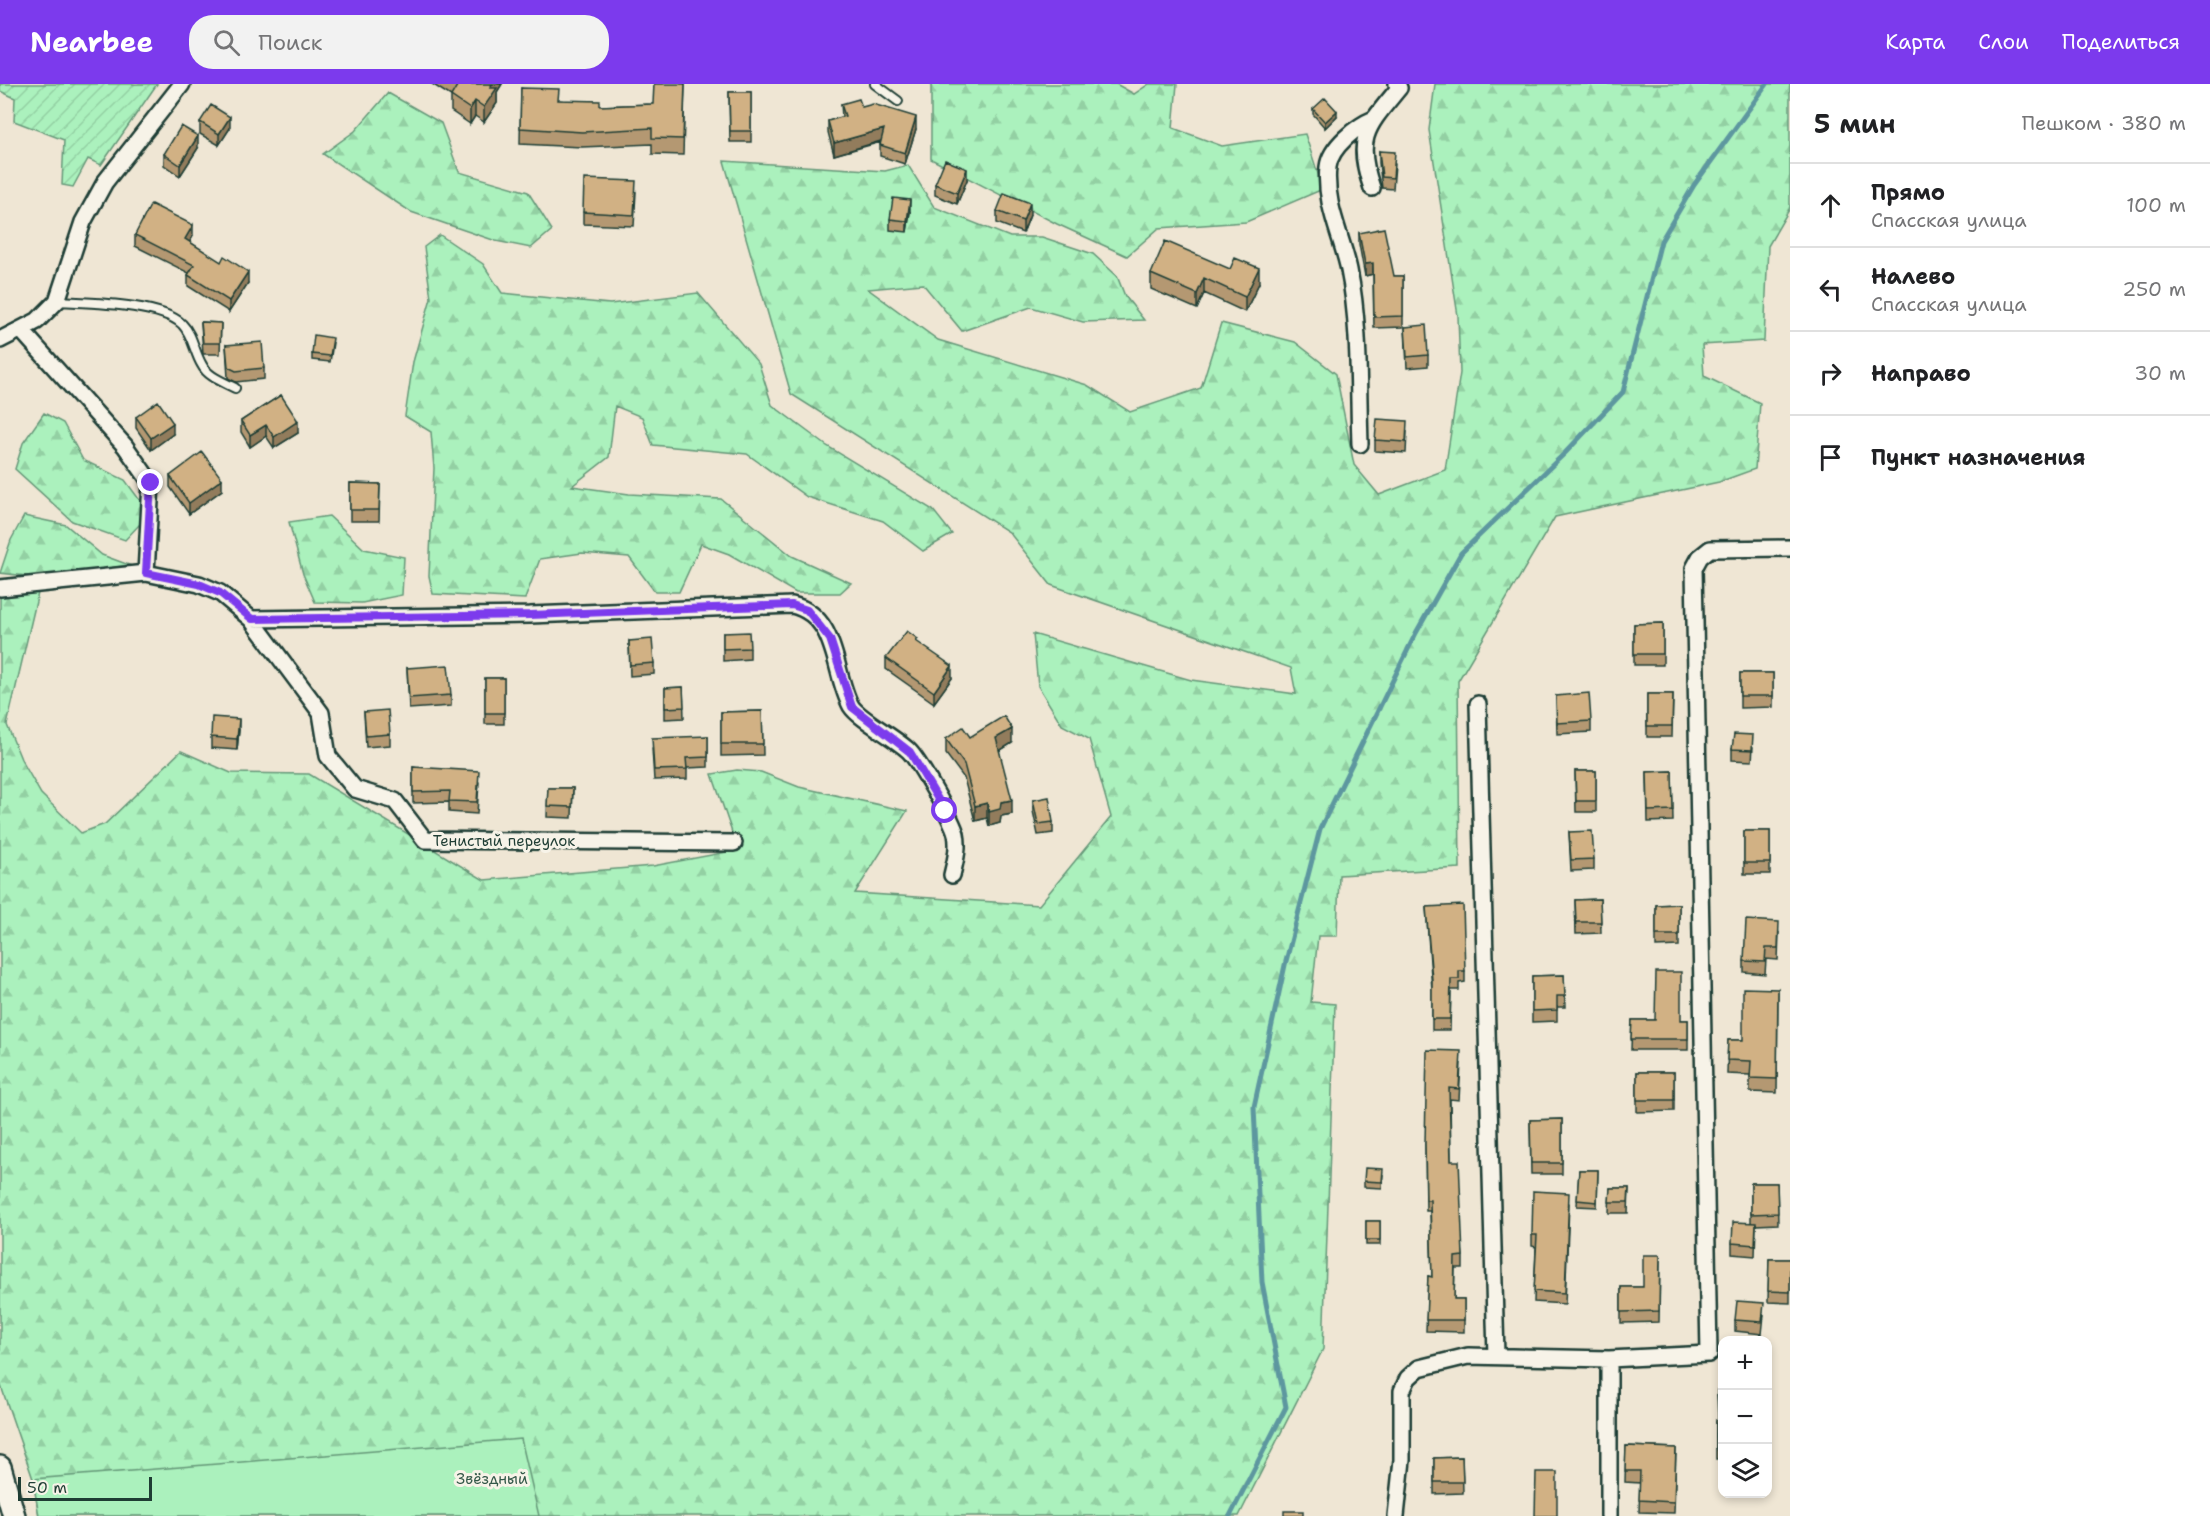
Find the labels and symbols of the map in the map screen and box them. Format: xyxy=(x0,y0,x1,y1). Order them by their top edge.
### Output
route end xyxy=(137,469,163,495)
route start xyxy=(931,797,957,823)
street label: Тенистый переулок xyxy=(433,831,575,851)
park label: Звёздный xyxy=(456,1469,528,1489)
scale bar xyxy=(18,1474,152,1502)

